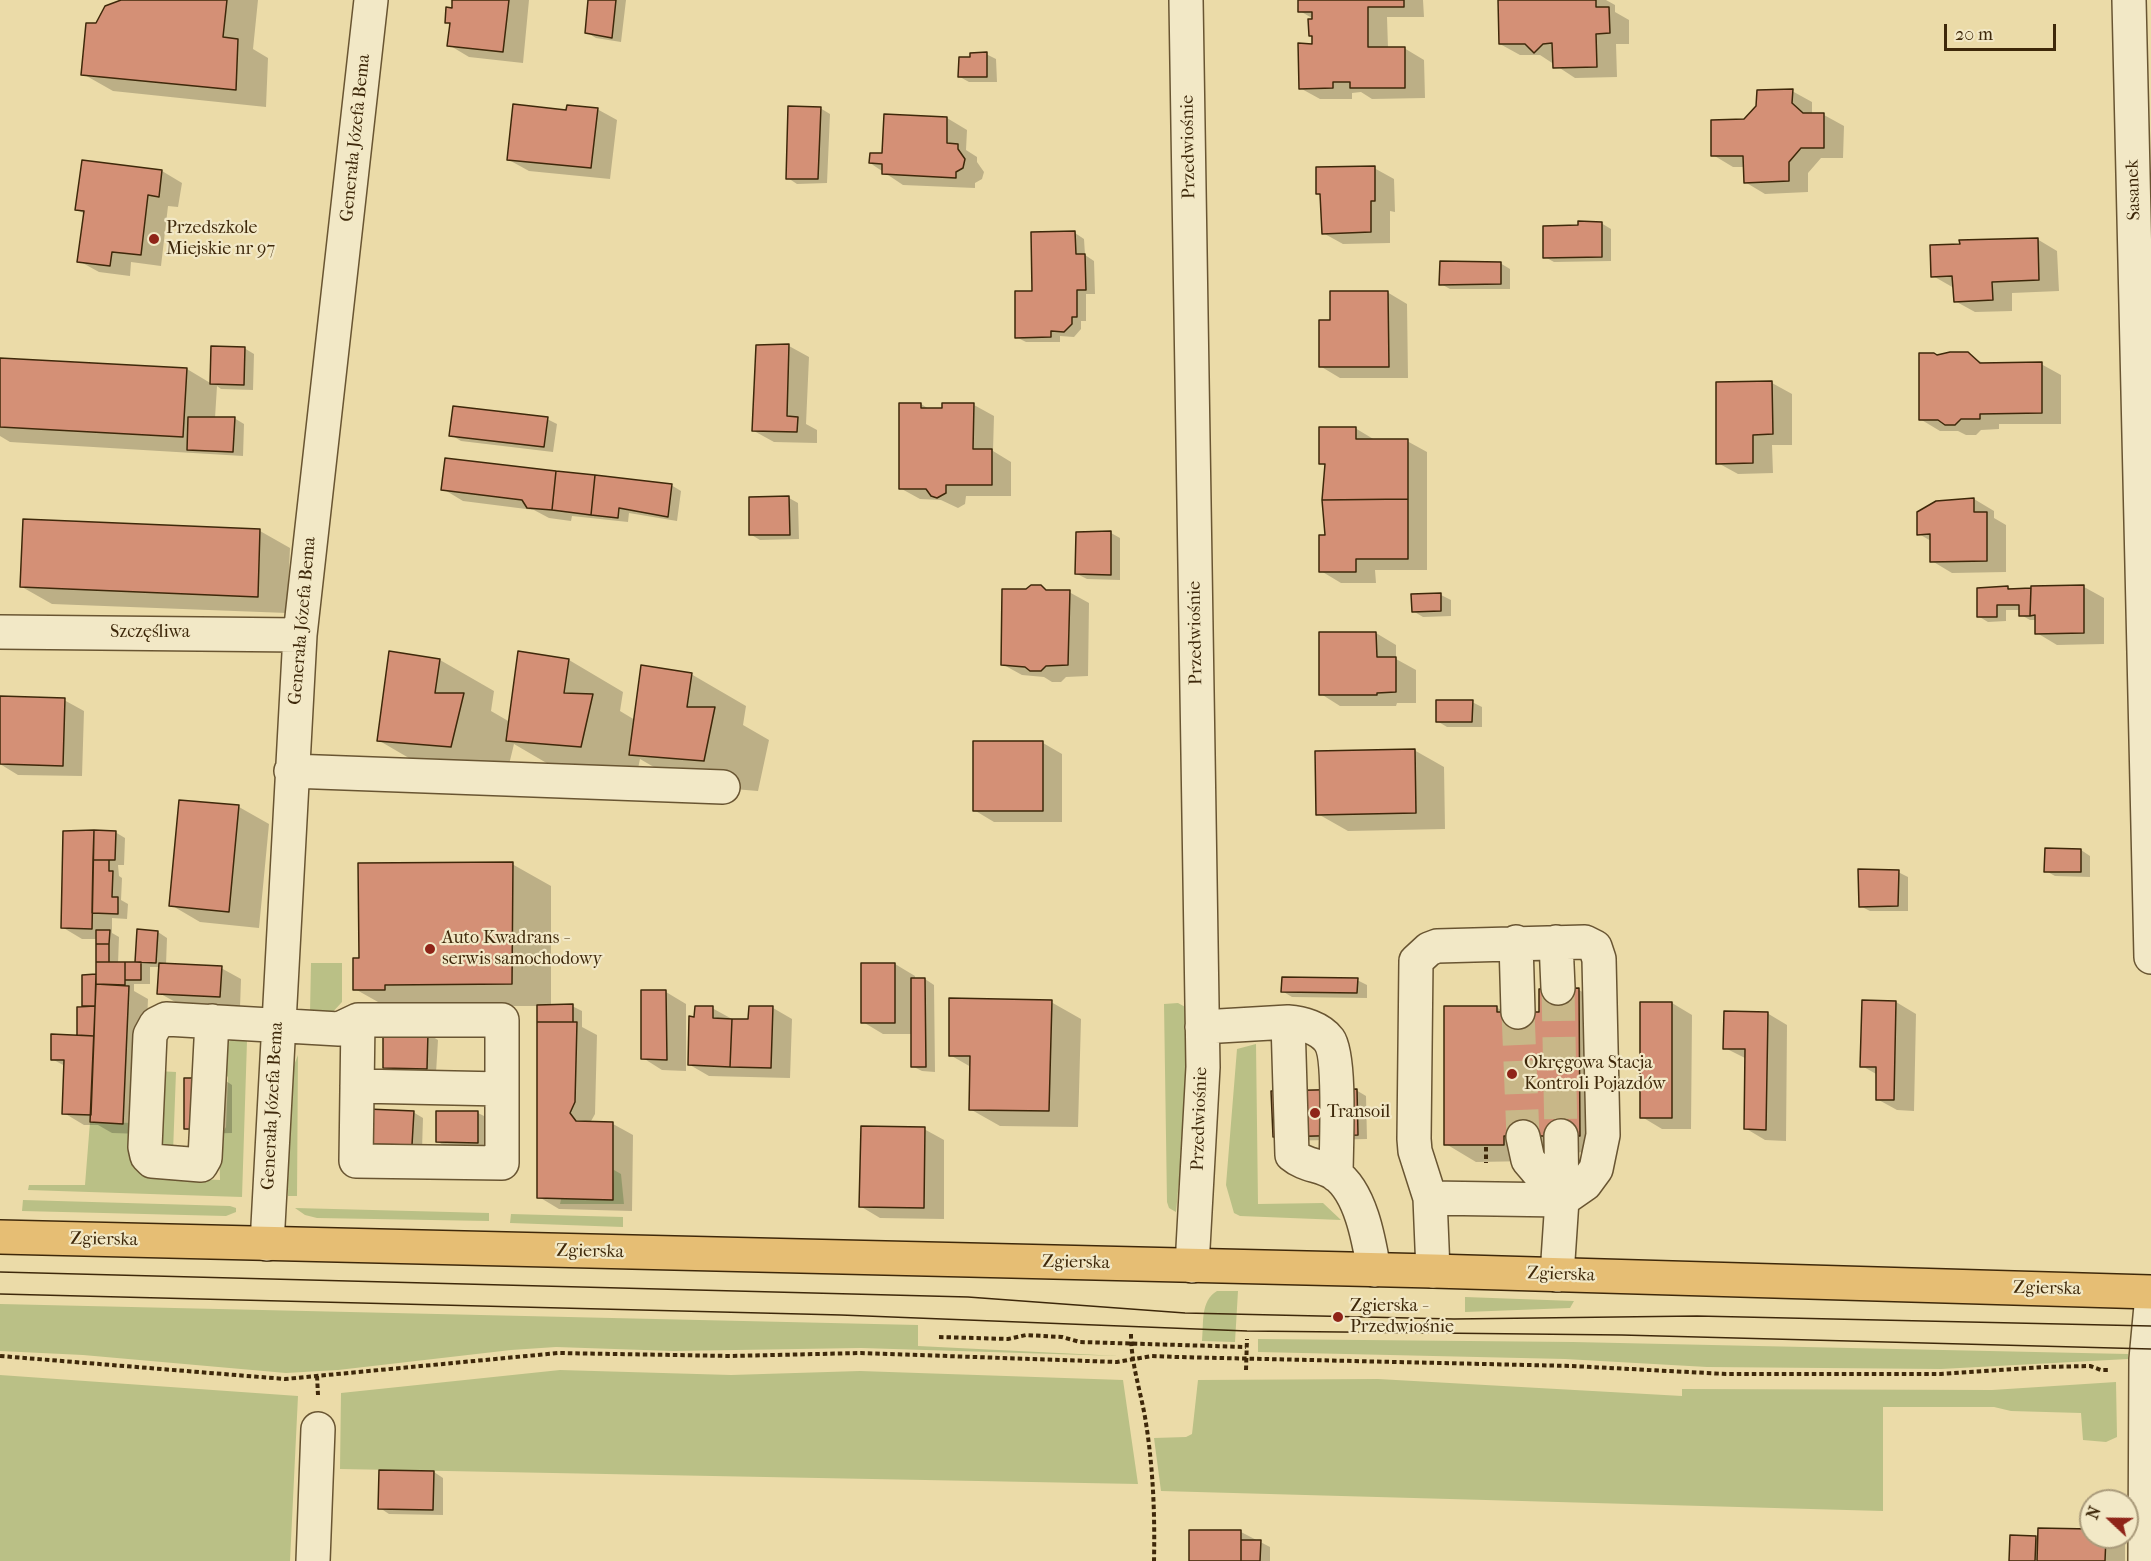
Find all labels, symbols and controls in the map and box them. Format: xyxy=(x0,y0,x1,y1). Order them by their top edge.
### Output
scale bar xyxy=(1947,12,2060,50)
text: 20 m xyxy=(1955,24,1993,45)
street label: Generała Józefa Bema xyxy=(336,53,376,223)
street label: Przedwiośnie xyxy=(1177,95,1201,199)
street label: Sasanek xyxy=(2122,159,2146,221)
place label: Przedszkole Miejskie nr 97 xyxy=(166,218,275,260)
marker: Przedszkole Miejskie nr 97 xyxy=(147,232,161,246)
street label: Generała Józefa Bema xyxy=(285,536,321,706)
street label: Przedwiośnie xyxy=(1184,581,1208,685)
street label: Szczęśliwa xyxy=(110,622,190,644)
place label: Auto Kwadrans - serwis samochodowy xyxy=(442,928,602,970)
marker: Auto Kwadrans - serwis samochodowy xyxy=(423,942,437,956)
street label: Generała Józefa Bema xyxy=(258,1021,288,1191)
place label: Okręgowa Stacja Kontroli Pojazdów xyxy=(1524,1053,1666,1096)
street label: Przedwiośnie xyxy=(1187,1067,1213,1171)
marker: Okręgowa Stacja Kontroli Pojazdów xyxy=(1505,1067,1519,1081)
place label: Transoil xyxy=(1327,1102,1390,1124)
marker: Transoil xyxy=(1308,1106,1322,1120)
street label: Zgierska xyxy=(70,1229,138,1251)
street label: Zgierska xyxy=(556,1241,624,1263)
street label: Zgierska xyxy=(1042,1252,1110,1274)
street label: Zgierska xyxy=(1527,1263,1595,1287)
street label: Zgierska xyxy=(2013,1278,2081,1300)
place label: Zgierska - Przedwiośnie xyxy=(1350,1296,1454,1338)
marker: Zgierska - Przedwiośnie xyxy=(1331,1310,1345,1324)
north arrow xyxy=(2079,1489,2139,1549)
text: N xyxy=(2083,1504,2105,1522)

